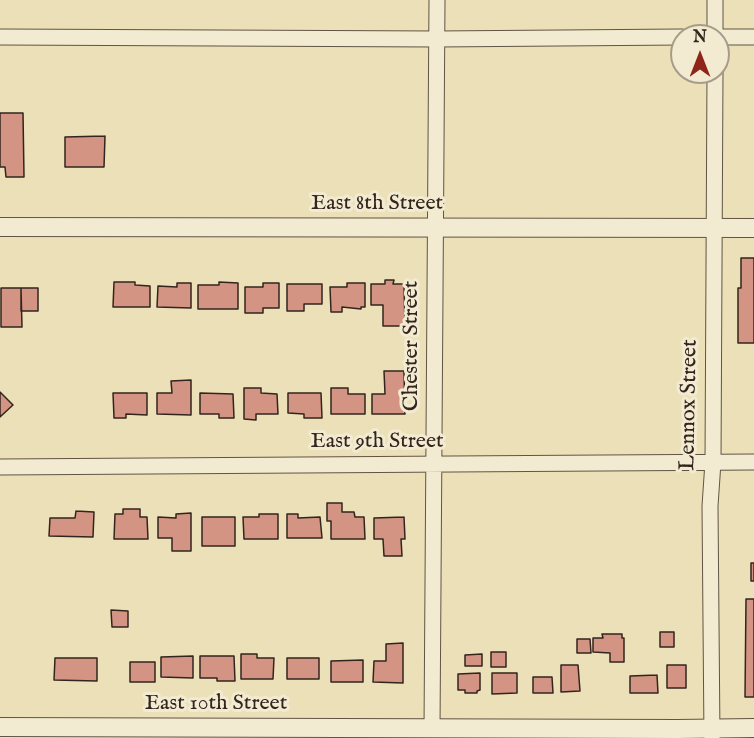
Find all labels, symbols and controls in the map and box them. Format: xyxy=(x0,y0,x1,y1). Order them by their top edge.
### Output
north arrow xyxy=(670,24,730,84)
text: N xyxy=(693,28,707,48)
street label: East 8th Street xyxy=(311,191,443,217)
street label: Chester Street xyxy=(399,281,425,411)
street label: Lennox Street xyxy=(676,339,704,471)
street label: East 9th Street xyxy=(310,429,444,455)
street label: East 10th Street xyxy=(145,691,287,717)

